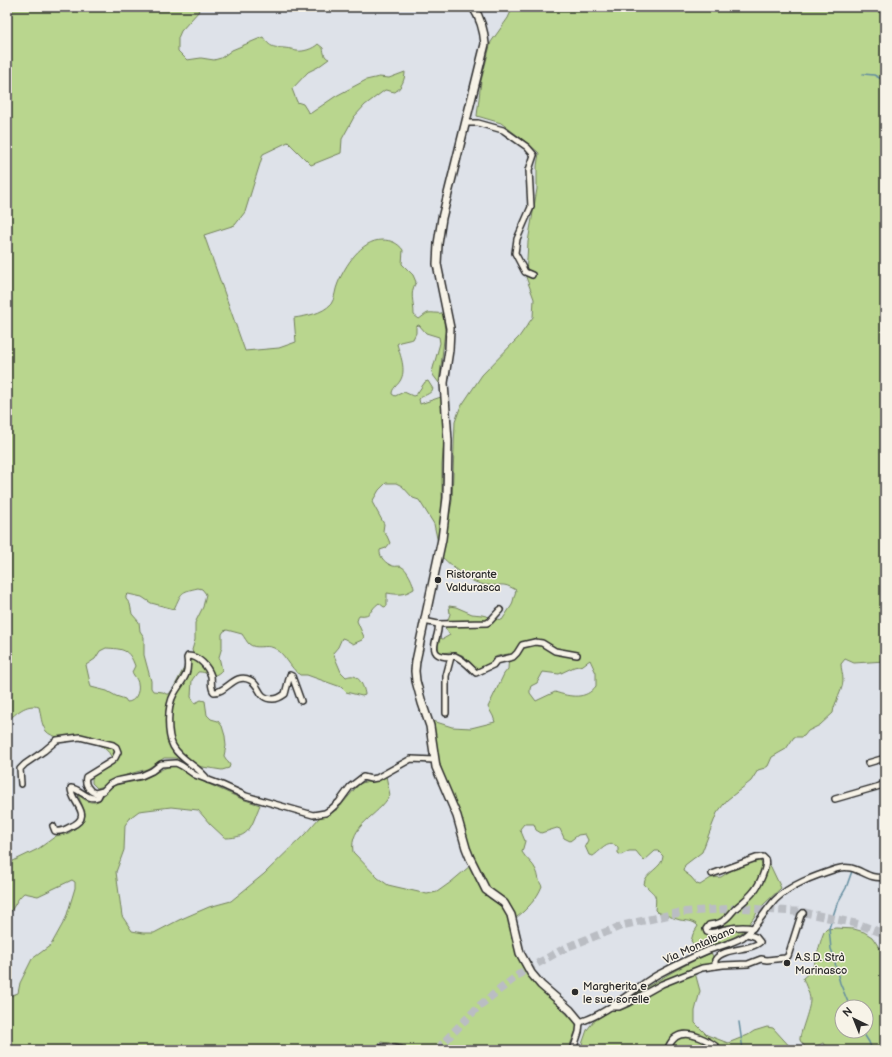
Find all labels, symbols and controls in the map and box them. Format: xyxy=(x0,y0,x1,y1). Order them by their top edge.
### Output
place label: Ristorante Valdurasca xyxy=(446,568,500,594)
marker: Ristorante Valdurasca xyxy=(433,575,443,585)
street label: Via Montalbano xyxy=(661,923,737,967)
place label: A.S.D. Strà Marinasco xyxy=(795,951,847,977)
marker: A.S.D. Strà Marinasco xyxy=(782,958,792,968)
place label: Margherita e le sue sorelle xyxy=(583,980,650,1006)
marker: Margherita e le sue sorelle xyxy=(570,987,580,997)
north arrow xyxy=(834,999,874,1039)
text: N xyxy=(840,1004,855,1020)

